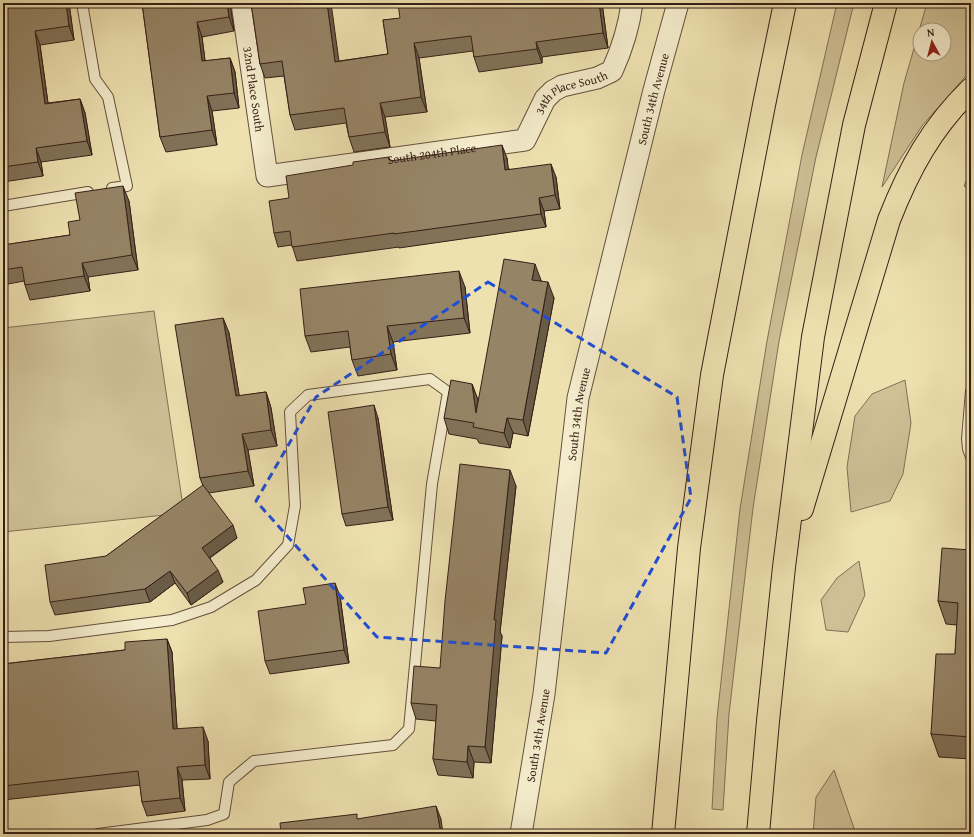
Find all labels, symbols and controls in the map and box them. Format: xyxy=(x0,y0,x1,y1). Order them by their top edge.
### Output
north arrow xyxy=(912,22,952,62)
text: N xyxy=(926,24,936,40)
street label: 32nd Place South xyxy=(240,45,269,133)
street label: South 34th Avenue xyxy=(632,51,672,147)
street label: 34th Place South xyxy=(530,66,610,117)
street label: South 204th Place xyxy=(386,138,478,168)
street label: South 34th Avenue xyxy=(562,365,594,462)
street label: South 34th Avenue xyxy=(521,687,553,783)

